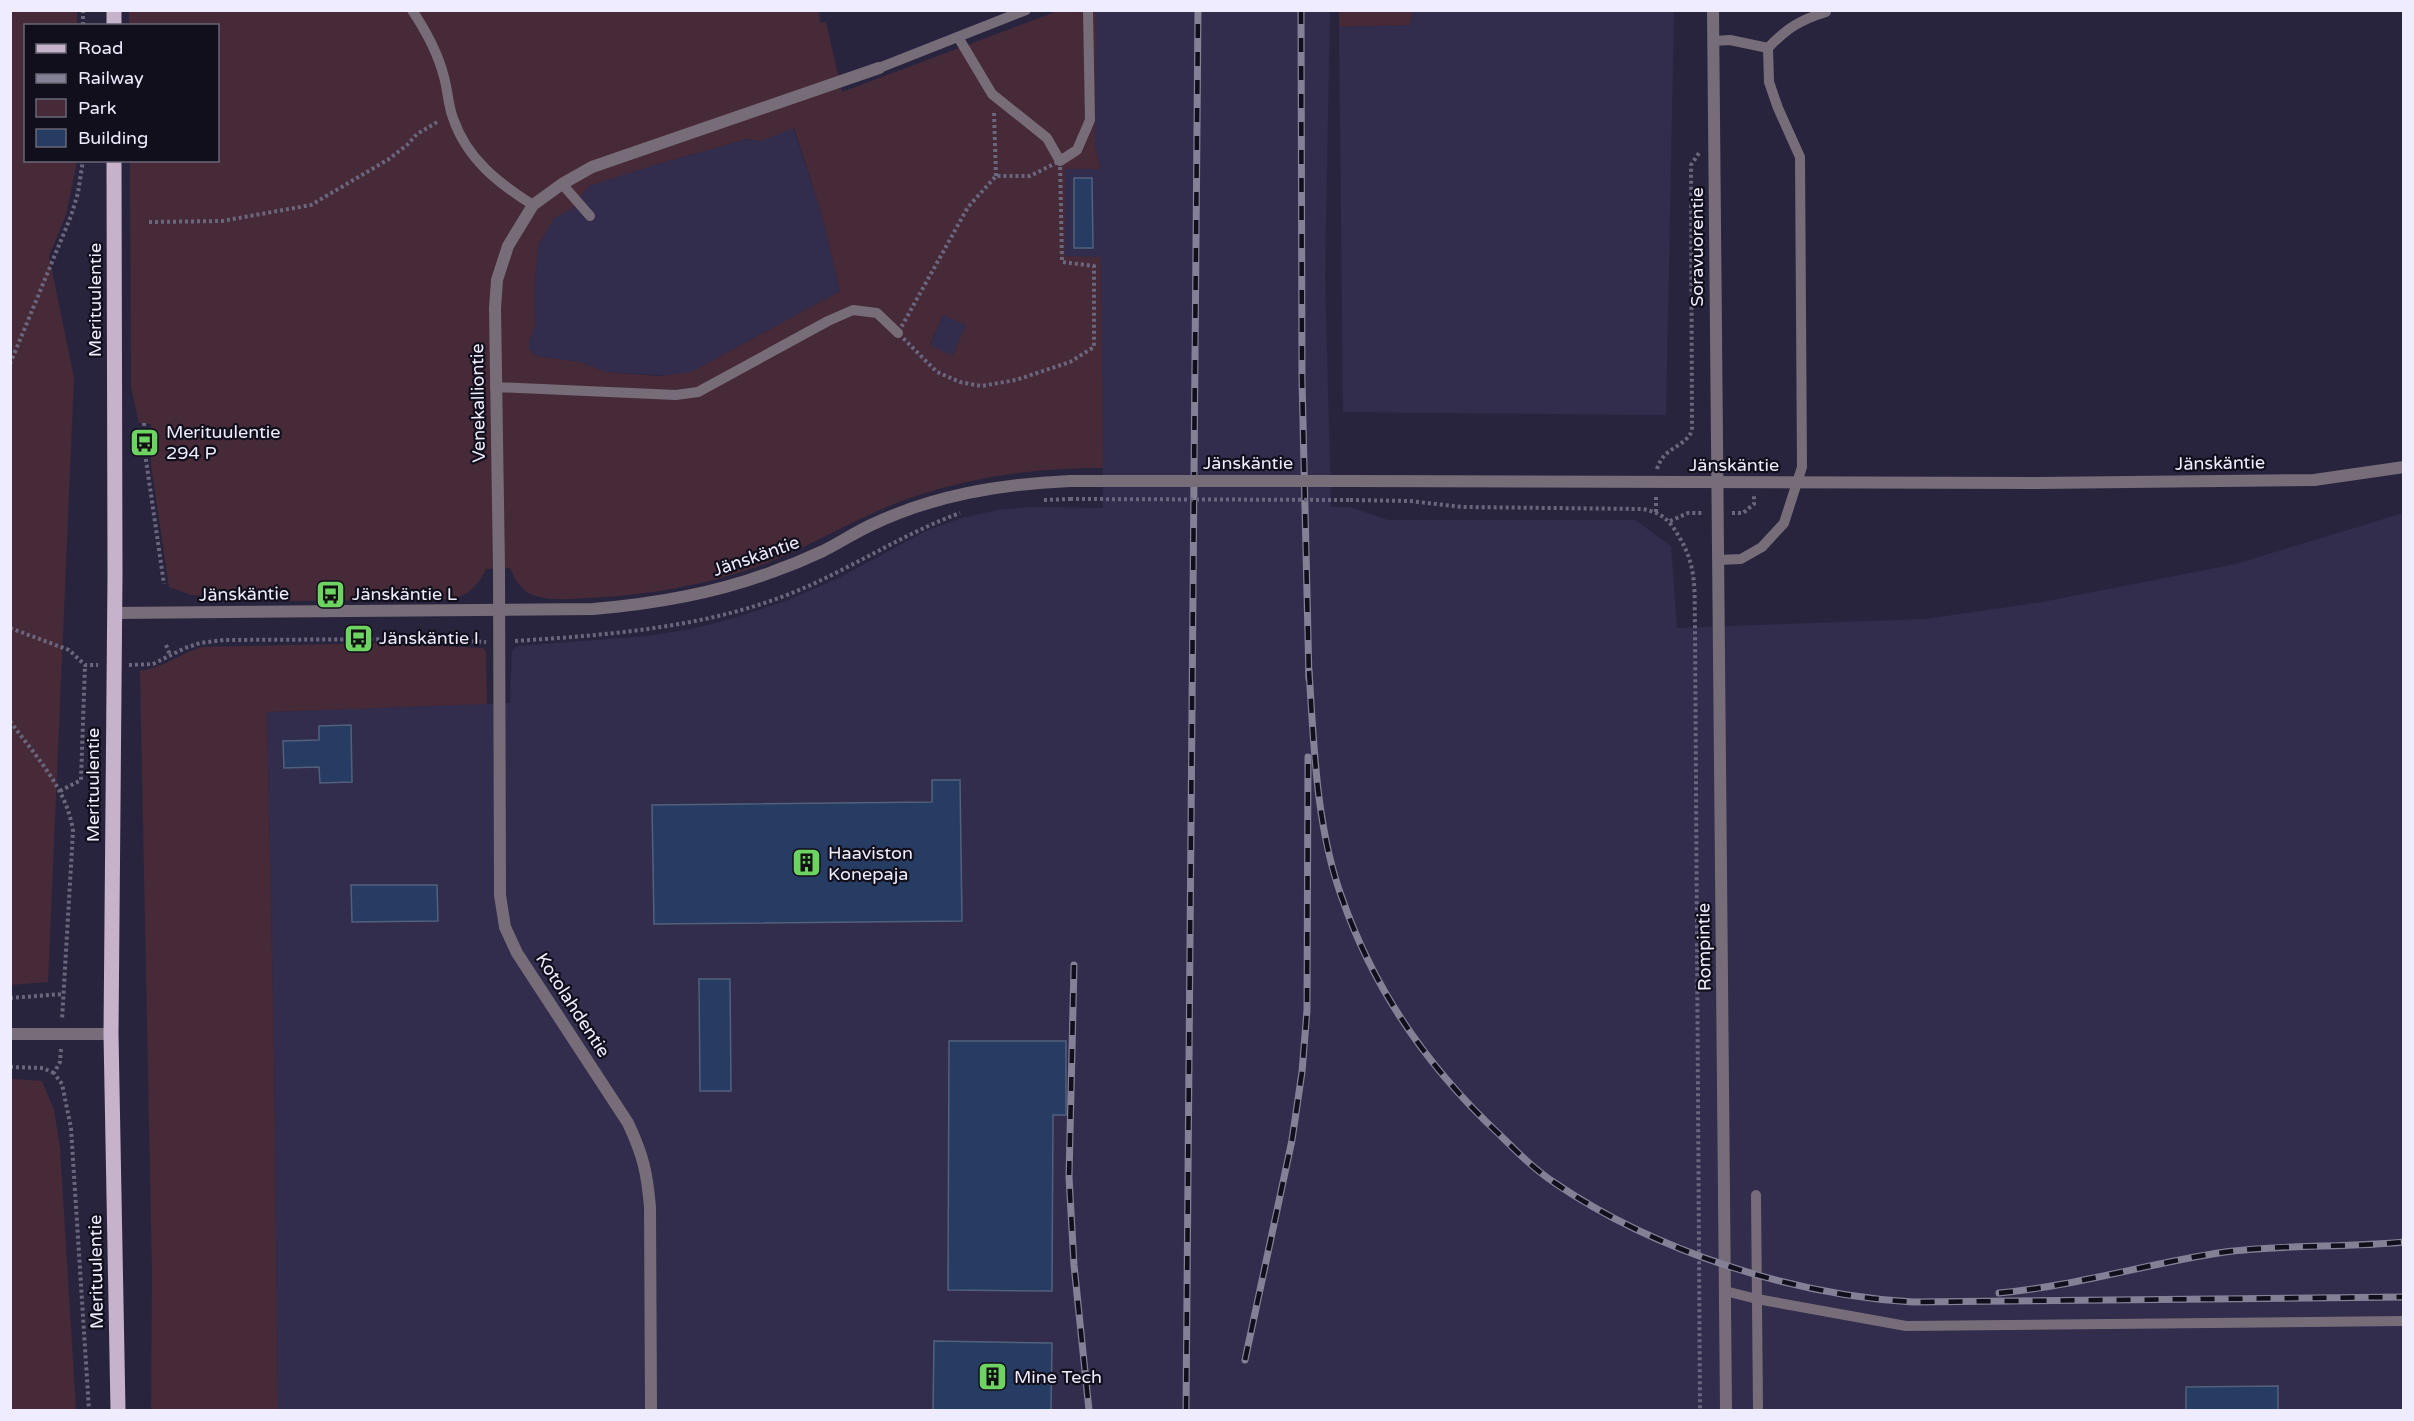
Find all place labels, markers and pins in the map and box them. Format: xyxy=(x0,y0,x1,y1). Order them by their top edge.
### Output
place label: Merituulentie 294 P xyxy=(166,421,280,464)
bus stop icon: Merituulentie 294 P xyxy=(129,426,161,458)
bus stop icon: Jänskäntie L xyxy=(315,578,347,610)
place label: Jänskäntie L xyxy=(352,583,458,605)
bus stop icon: Jänskäntie I xyxy=(342,622,374,654)
place label: Jänskäntie I xyxy=(379,627,479,649)
place label: Haaviston Konepaja xyxy=(828,842,913,885)
building icon: Haaviston Konepaja xyxy=(791,847,823,879)
building icon: Mine Tech xyxy=(977,1361,1009,1393)
place label: Mine Tech xyxy=(1014,1366,1102,1388)

